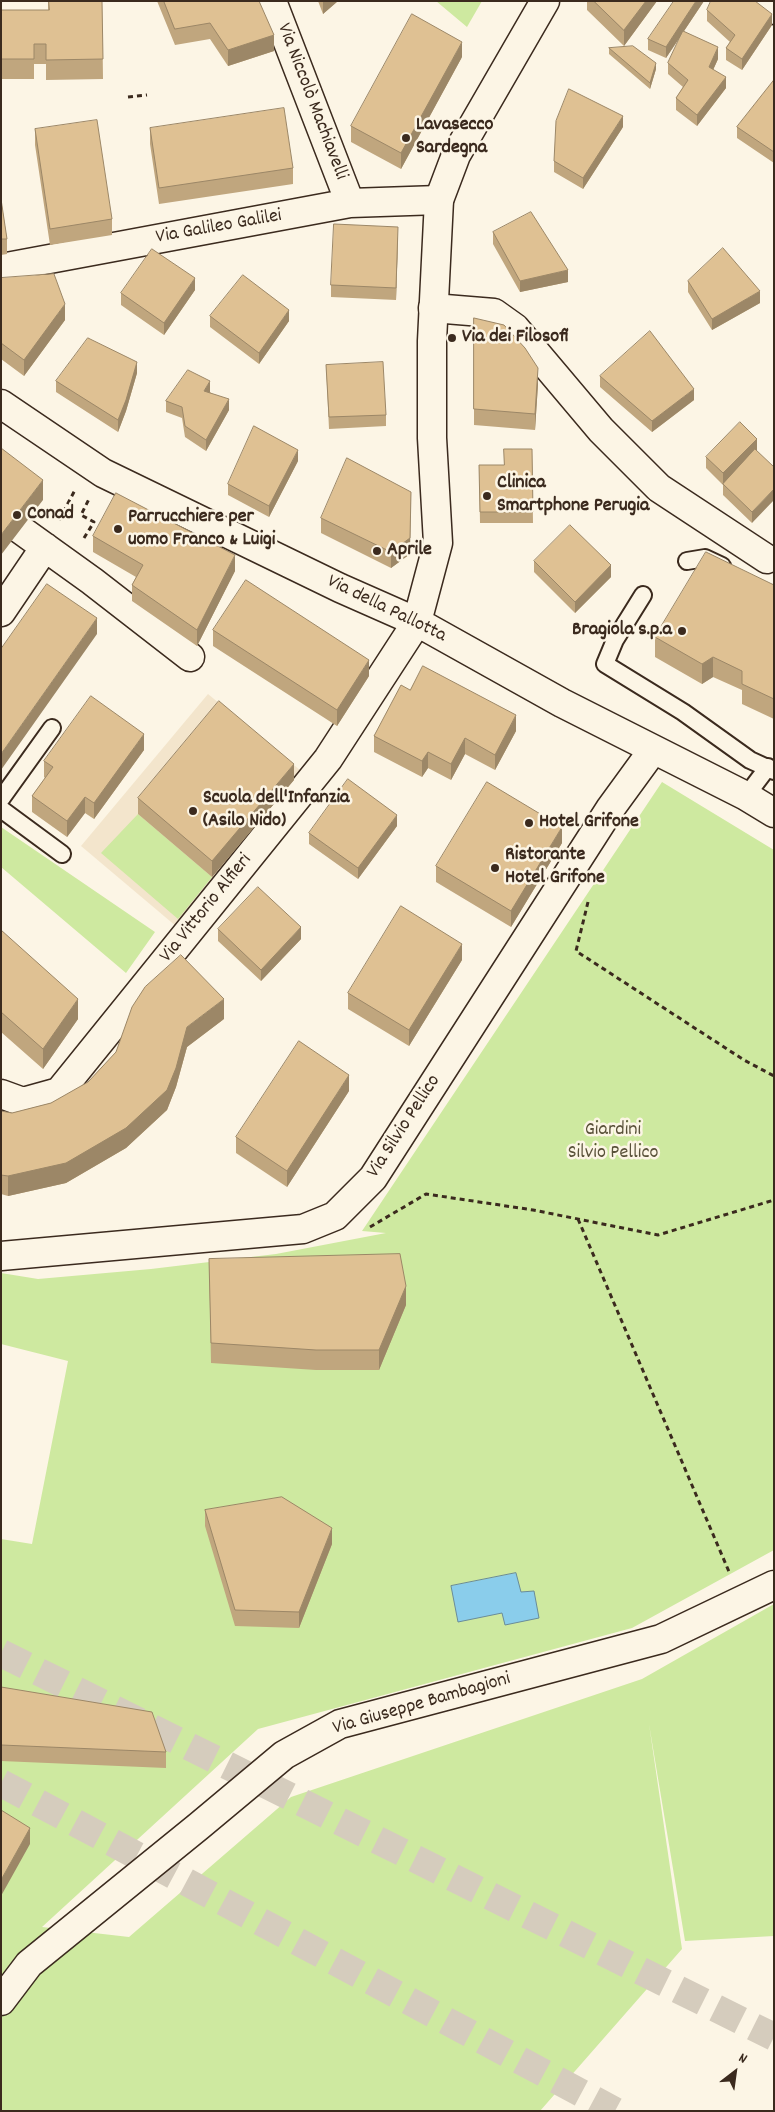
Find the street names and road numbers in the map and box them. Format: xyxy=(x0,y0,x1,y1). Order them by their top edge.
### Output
street label: Via Niccolò Machiavelli xyxy=(270,20,352,184)
street label: Via Galileo Galilei xyxy=(154,205,284,251)
street label: Via della Pallotta xyxy=(322,571,450,649)
street label: Via Vittorio Alfieri xyxy=(156,850,258,968)
street label: Via Silvio Pellico xyxy=(363,1071,447,1183)
street label: Via Giuseppe Bambagioni xyxy=(330,1668,514,1742)

